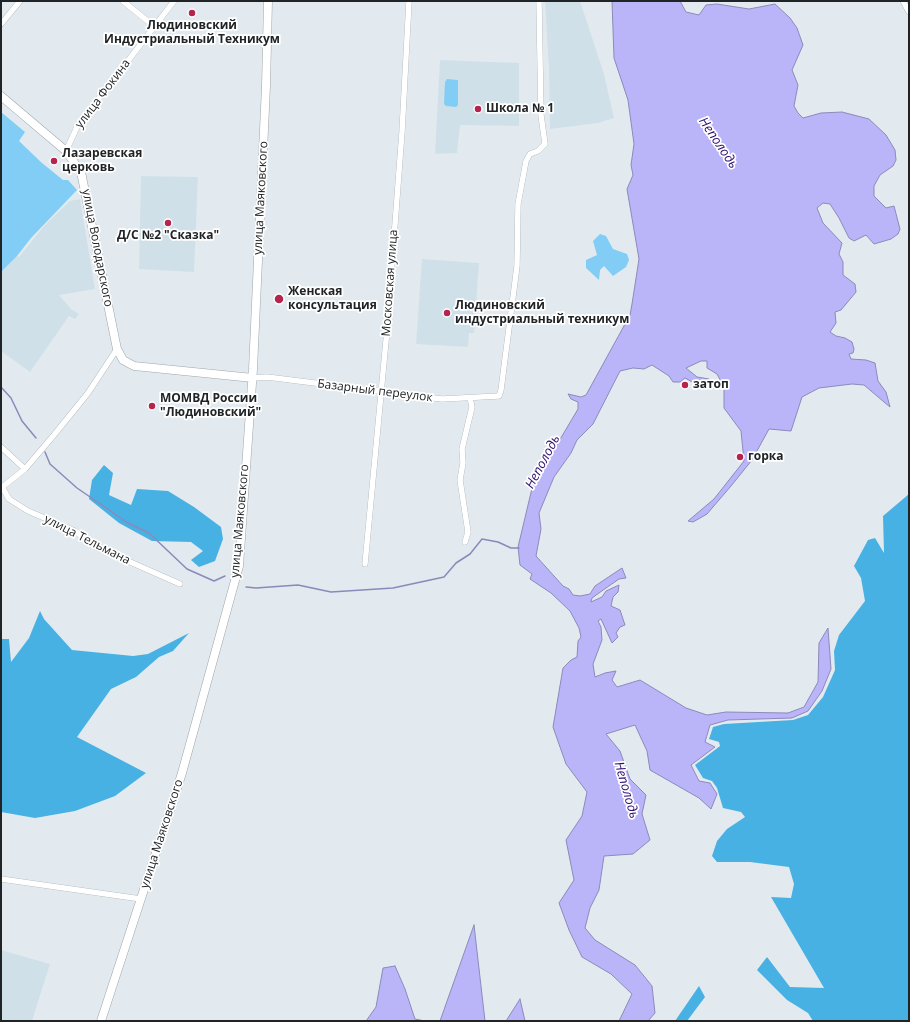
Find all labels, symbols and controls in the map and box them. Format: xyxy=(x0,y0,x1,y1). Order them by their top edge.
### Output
marker: Людиновский Индустриальный Техникум xyxy=(187,8,197,18)
place label: Людиновский Индустриальный Техникум xyxy=(104,19,280,47)
street label: улица Фокина xyxy=(72,57,134,131)
place label: Школа № 1 xyxy=(486,102,554,116)
marker: Школа № 1 xyxy=(473,104,483,114)
water label: Неполодь xyxy=(695,114,741,172)
street label: улица Маяковского xyxy=(251,141,271,255)
place label: Лазаревская церковь xyxy=(62,147,142,175)
marker: Лазаревская церковь xyxy=(49,156,59,166)
street label: улица Володарского xyxy=(79,188,115,308)
marker: Д/С №2 "Сказка" xyxy=(163,218,173,228)
place label: Д/С №2 "Сказка" xyxy=(117,229,219,243)
street label: Московская улица xyxy=(379,229,401,337)
place label: Женская консультация xyxy=(288,285,377,313)
marker: Женская консультация xyxy=(273,293,285,305)
place label: Людиновский индустриальный техникум xyxy=(455,299,629,327)
marker: Людиновский индустриальный техникум xyxy=(442,308,452,318)
street label: Базарный переулок xyxy=(317,377,433,405)
place label: затоп xyxy=(693,378,729,392)
marker: затоп xyxy=(680,380,690,390)
place label: МОМВД России "Людиновский" xyxy=(160,392,261,420)
marker: МОМВД России "Людиновский" xyxy=(147,401,157,411)
water label: Неполодь xyxy=(522,433,564,491)
place label: горка xyxy=(748,450,783,464)
marker: горка xyxy=(735,452,745,462)
street label: улица Маяковского xyxy=(228,464,252,578)
street label: улица Тельмана xyxy=(41,512,133,568)
water label: Неполодь xyxy=(610,760,642,820)
street label: улица Маяковского xyxy=(138,778,186,890)

